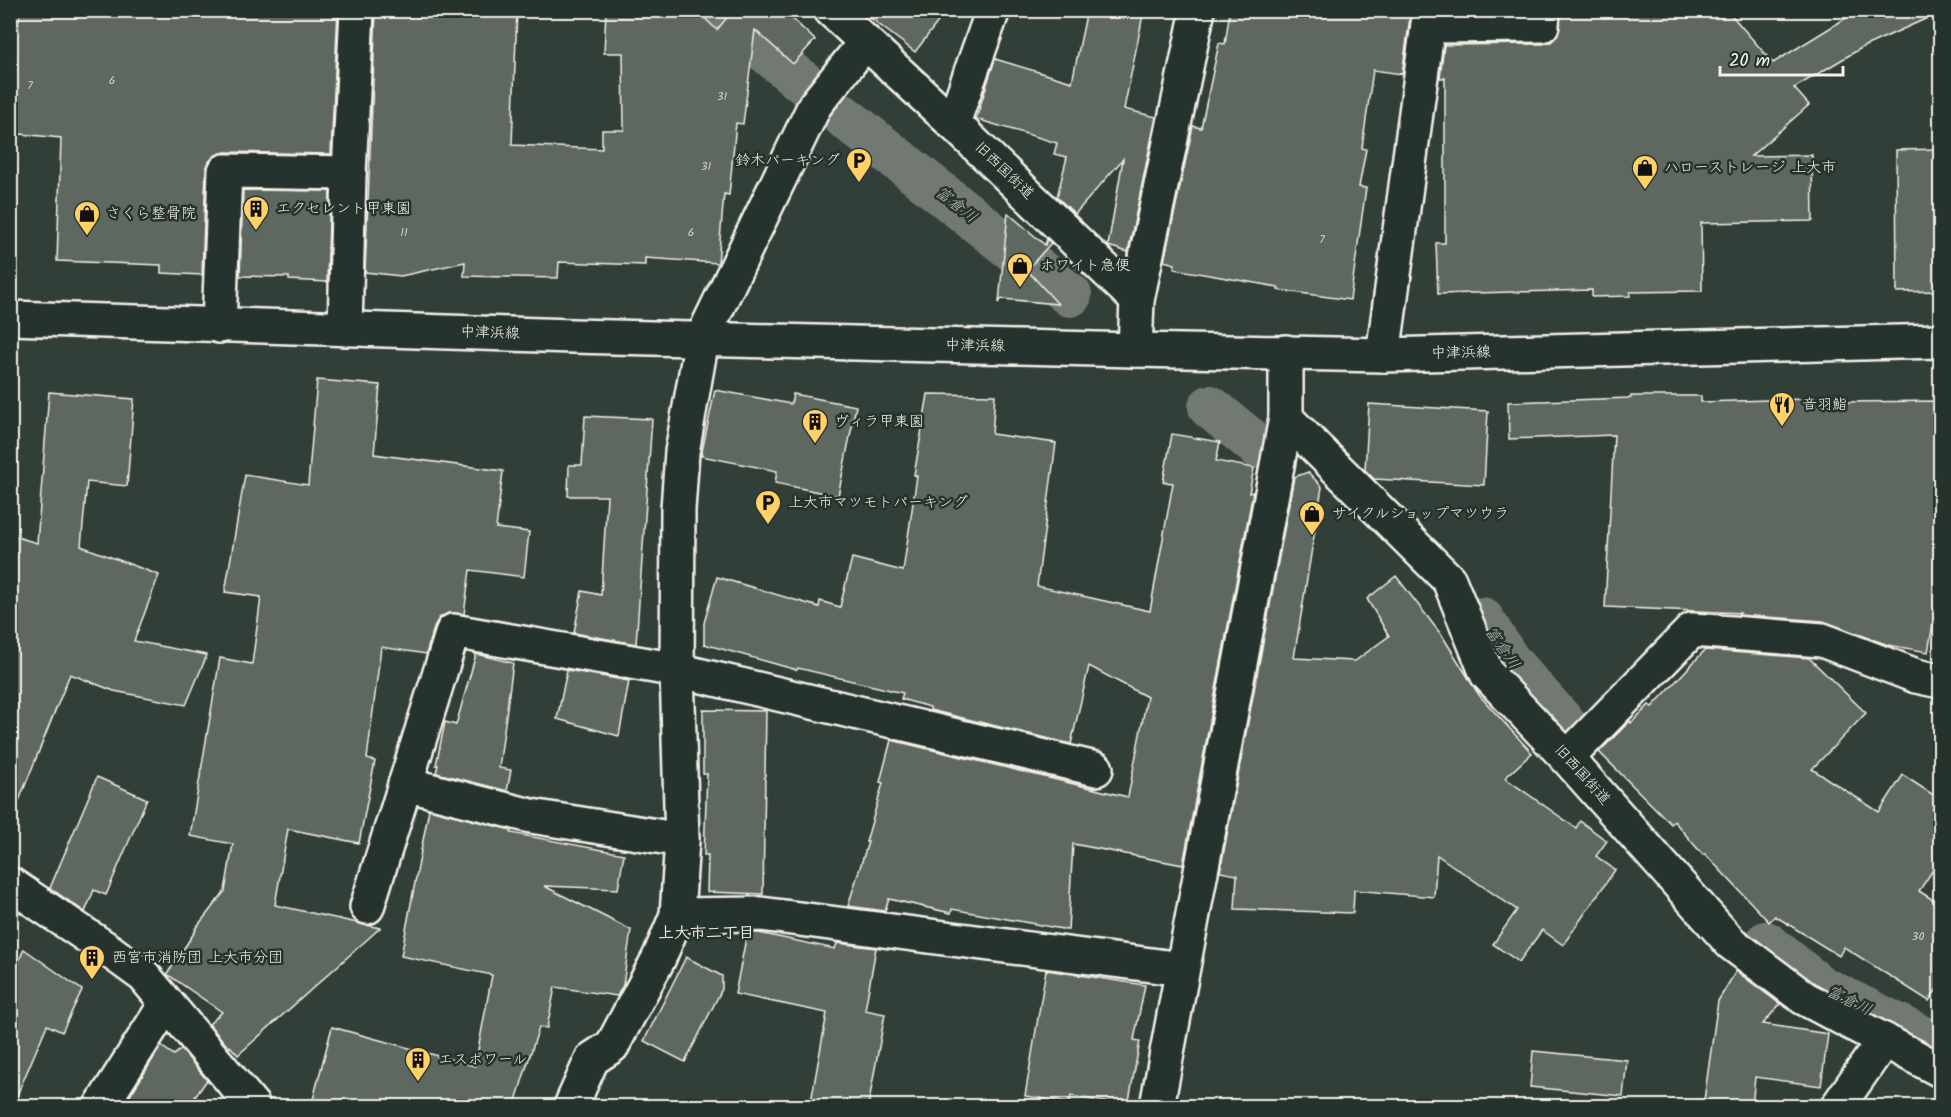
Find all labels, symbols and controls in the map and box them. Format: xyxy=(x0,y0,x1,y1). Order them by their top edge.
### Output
scale bar xyxy=(1720,39,1843,77)
text: 20 m xyxy=(1729,47,1770,76)
house number: 6 xyxy=(109,71,115,90)
house number: 7 xyxy=(27,76,33,95)
house number: 31 xyxy=(717,87,728,106)
street label: 旧西国街道 xyxy=(969,136,1039,206)
parking icon: 鈴木パーキング xyxy=(844,146,874,184)
place label: 鈴木パーキング xyxy=(735,149,840,173)
shop icon: ハローストレージ 上大市 xyxy=(1630,153,1660,191)
place label: ハローストレージ 上大市 xyxy=(1664,156,1836,180)
house number: 31 xyxy=(701,157,712,176)
water label: 富倉川 xyxy=(929,180,983,230)
building icon: エクセレント甲東園 xyxy=(241,194,271,232)
place label: エクセレント甲東園 xyxy=(276,197,411,221)
shop icon: さくら整骨院 xyxy=(72,199,102,237)
place label: さくら整骨院 xyxy=(106,202,196,226)
house number: 11 xyxy=(400,223,408,242)
house number: 6 xyxy=(688,223,694,242)
house number: 7 xyxy=(1319,230,1325,249)
shop icon: ホワイト急便 xyxy=(1005,251,1035,289)
place label: ホワイト急便 xyxy=(1040,254,1131,278)
street label: 中津浜線 xyxy=(460,320,520,346)
street label: 中津浜線 xyxy=(945,333,1005,359)
street label: 中津浜線 xyxy=(1431,340,1491,366)
restaurant icon: 音羽鮨 xyxy=(1767,390,1797,428)
place label: 音羽鮨 xyxy=(1802,393,1847,417)
building icon: ヴィラ甲東園 xyxy=(800,407,830,445)
place label: ヴィラ甲東園 xyxy=(834,410,924,434)
parking icon: 上大市マツモトパーキング xyxy=(753,488,783,526)
place label: 上大市マツモトパーキング xyxy=(788,491,968,515)
shop icon: サイクルショップマツウラ xyxy=(1297,499,1327,537)
place label: サイクルショップマツウラ xyxy=(1332,502,1509,526)
water label: 富倉川 xyxy=(1478,621,1526,675)
street label: 旧西国街道 xyxy=(1548,739,1616,811)
district label: 上大市二丁目 xyxy=(658,921,754,946)
house number: 30 xyxy=(1912,927,1924,946)
building icon: 西宮市消防団 上大市分団 xyxy=(77,943,107,981)
place label: 西宮市消防団 上大市分団 xyxy=(112,946,283,970)
water label: 富倉川 xyxy=(1822,979,1876,1023)
building icon: エスポワール xyxy=(403,1045,433,1083)
place label: エスポワール xyxy=(438,1048,527,1072)

